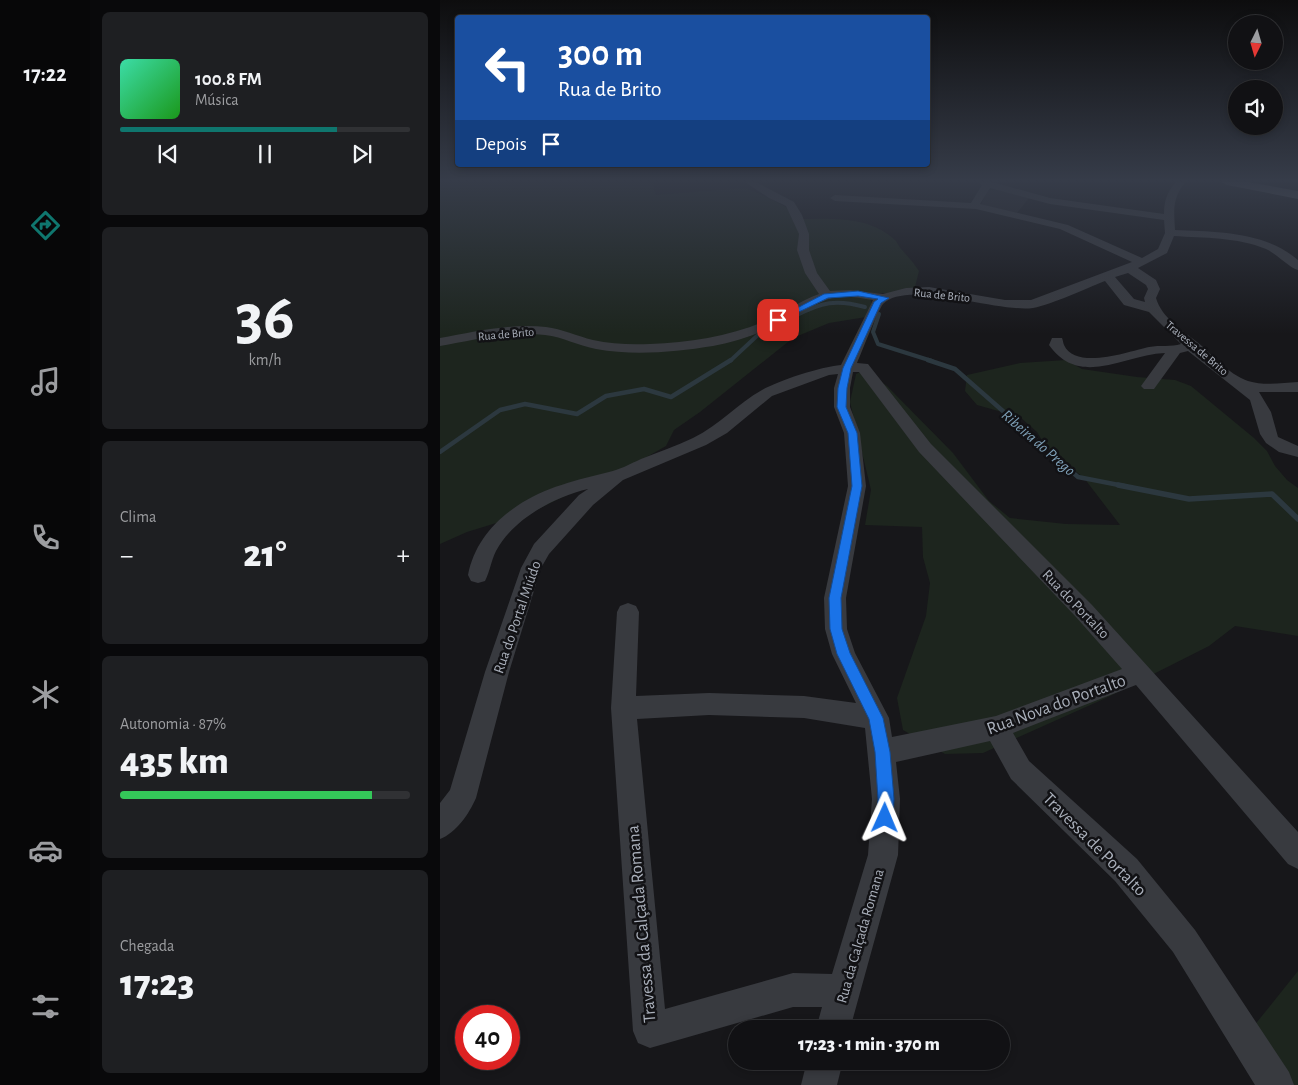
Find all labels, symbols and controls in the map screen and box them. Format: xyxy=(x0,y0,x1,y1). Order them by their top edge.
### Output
north arrow xyxy=(1228,15,1282,70)
map controls xyxy=(1228,15,1283,135)
icon: left xyxy=(475,35,540,100)
text: 300 m xyxy=(558,37,643,72)
text: 17:22 xyxy=(23,63,67,85)
text: 100.8 FM xyxy=(195,70,262,89)
text: Rua de Brito xyxy=(558,78,662,100)
button: sound xyxy=(1228,80,1283,135)
text: Música xyxy=(195,92,239,108)
icon: arrive xyxy=(537,130,565,158)
text: Depois xyxy=(475,135,527,154)
icon: previous xyxy=(154,140,182,168)
icon: pause xyxy=(251,140,279,168)
icon: next xyxy=(348,140,376,168)
icon: directions xyxy=(28,208,63,243)
text: 36 xyxy=(235,286,295,351)
street label: Rua de Brito xyxy=(913,286,971,304)
pin xyxy=(757,299,799,341)
icon: arrive xyxy=(764,306,792,334)
street label: Travessa de Brito xyxy=(1163,318,1231,378)
street label: Rua de Brito xyxy=(477,326,535,342)
text: km/h xyxy=(248,352,282,368)
icon: music xyxy=(28,364,63,399)
water label: Ribeira do Prego xyxy=(999,407,1078,479)
text: Clima xyxy=(120,509,156,525)
icon: phone xyxy=(28,520,63,555)
text: 21° xyxy=(243,536,287,574)
text: − xyxy=(120,542,133,570)
text: + xyxy=(397,542,410,570)
street label: Rua do Portal Miúdo xyxy=(491,559,544,675)
street label: Rua do Portalto xyxy=(1039,567,1112,642)
street label: Rua Nova do Portalto xyxy=(985,671,1128,738)
icon: climate xyxy=(28,677,63,712)
text: Autonomia · 87% xyxy=(120,716,226,732)
text: 435 km xyxy=(120,743,229,781)
street label: Travessa de Portalto xyxy=(1039,789,1150,900)
position arrow xyxy=(858,791,910,843)
street label: Travessa da Calçada Romana xyxy=(624,824,660,1023)
icon: car xyxy=(28,833,63,868)
street label: Rua da Calçada Romana xyxy=(834,867,887,1005)
text: Chegada xyxy=(120,938,175,954)
text: 17:23 xyxy=(120,965,194,1003)
icon: filters xyxy=(28,989,63,1024)
speed limit sign: 40 xyxy=(455,1005,520,1070)
text: 17:23 · 1 min · 370 m xyxy=(798,1035,940,1054)

